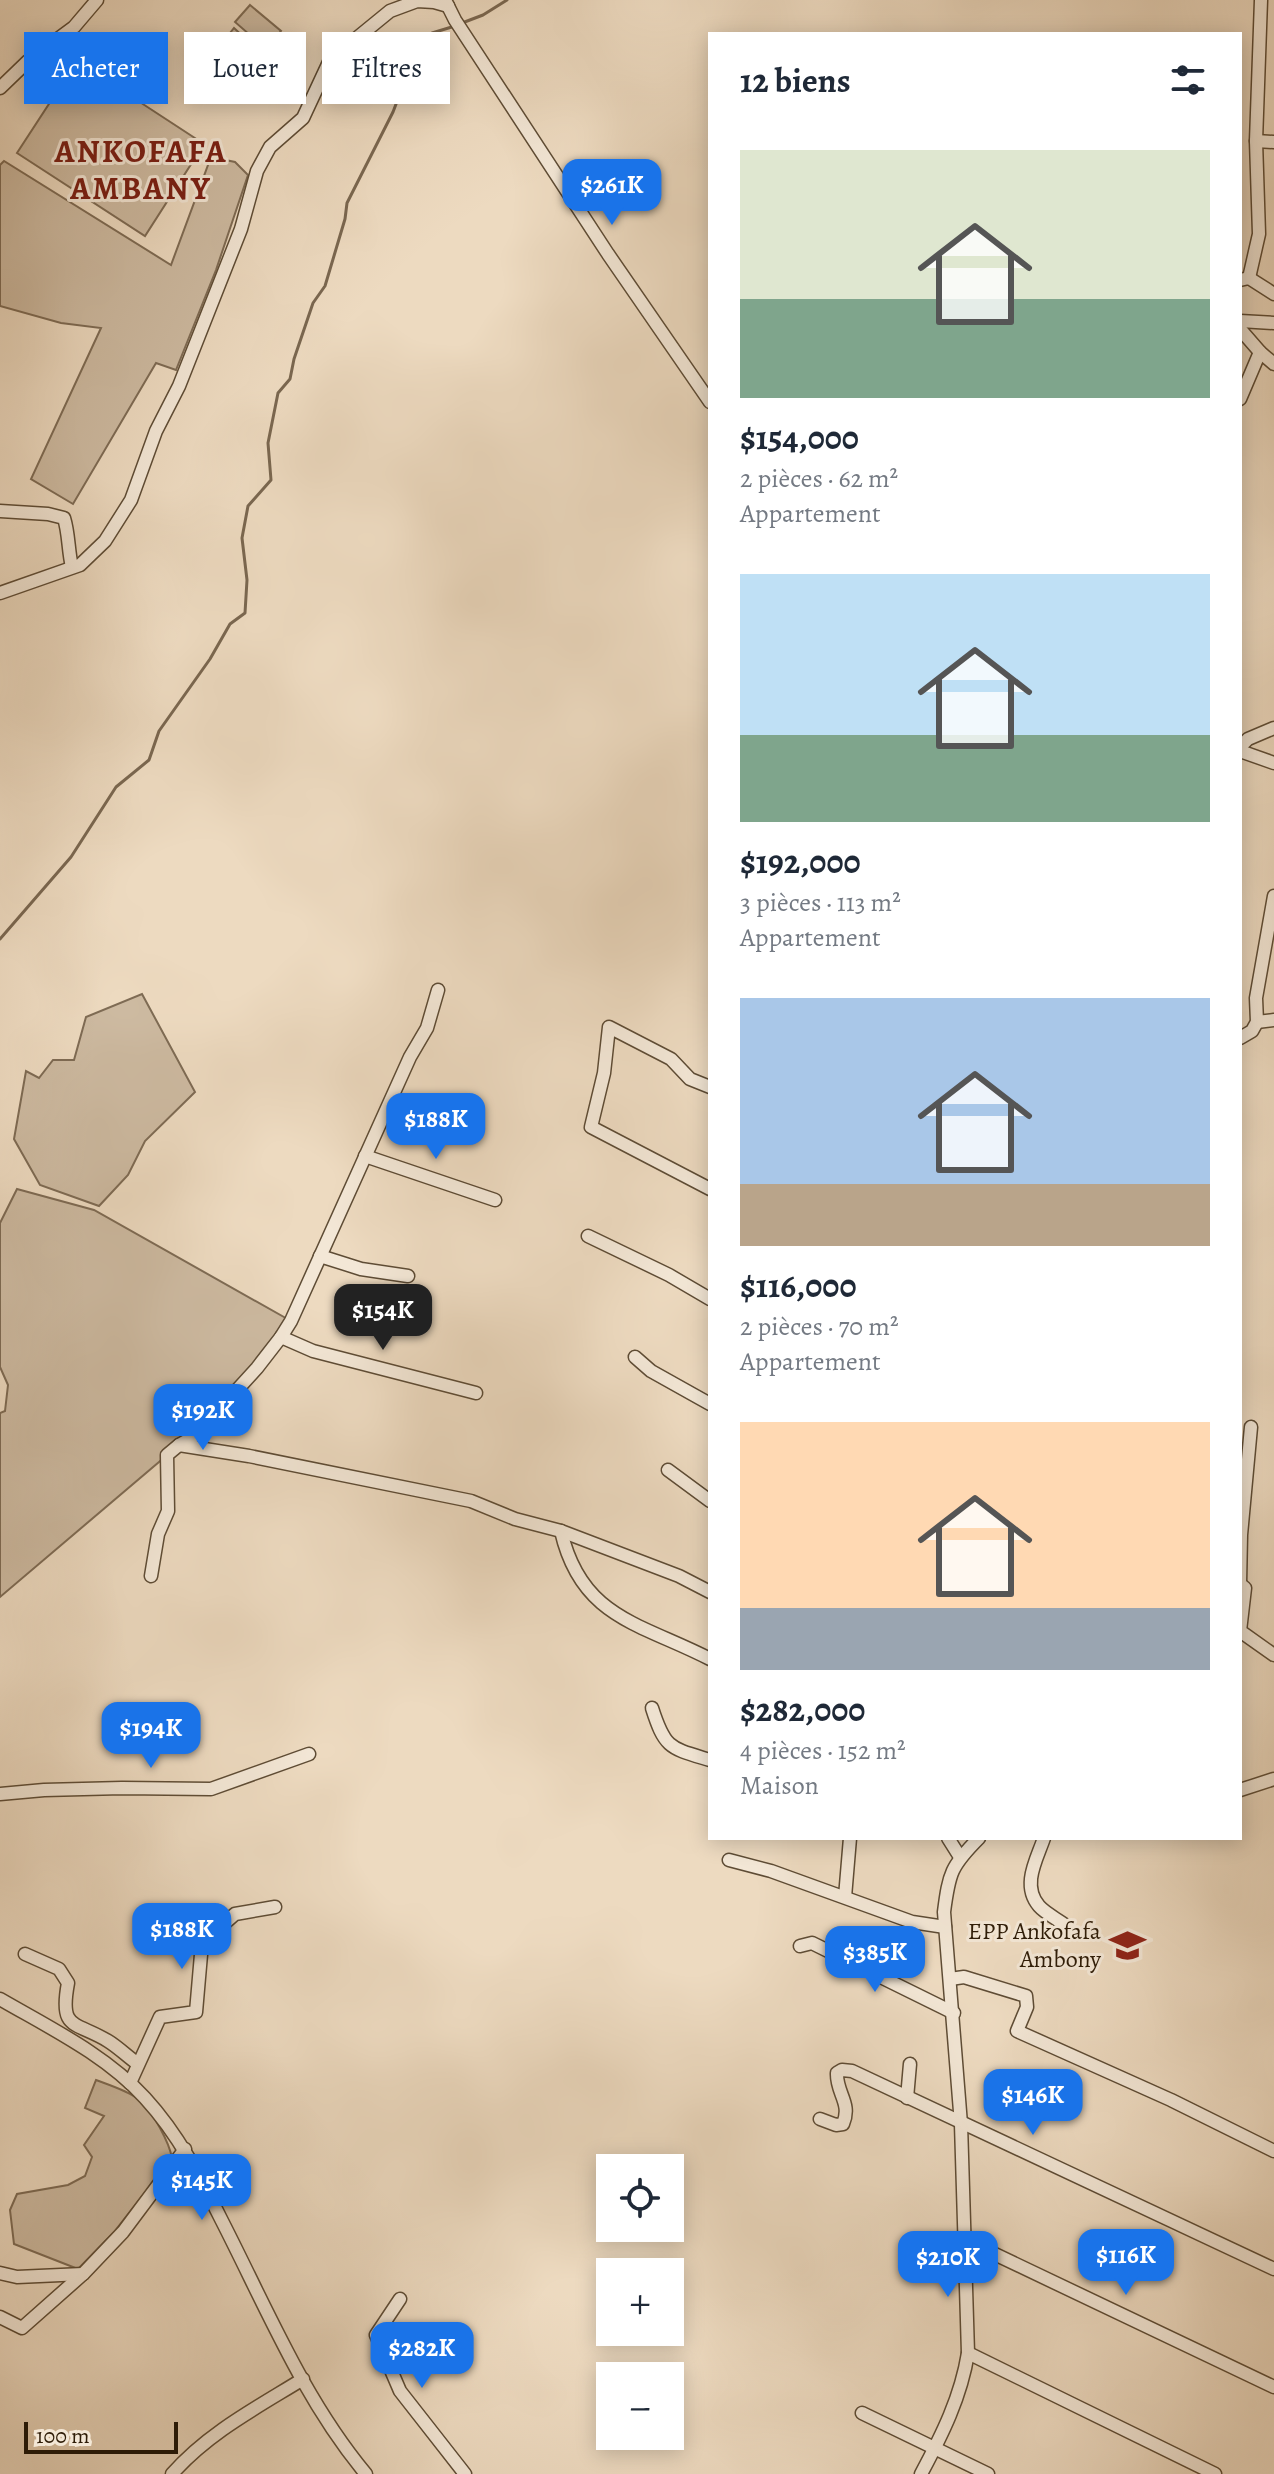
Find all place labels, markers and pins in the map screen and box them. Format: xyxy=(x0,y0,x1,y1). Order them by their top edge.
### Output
pin: $261K xyxy=(556,159,668,227)
pin: $188K xyxy=(380,1093,492,1161)
pin: $154K xyxy=(327,1284,439,1352)
pin: $192K xyxy=(147,1384,259,1452)
pin: $194K xyxy=(95,1702,207,1770)
pin: $188K xyxy=(126,1903,238,1971)
place label: EPP Ankofafa Ambony xyxy=(968,1915,1102,1975)
pin: $385K xyxy=(819,1926,931,1994)
school or university icon: EPP Ankofafa Ambony xyxy=(1108,1926,1146,1964)
pin: $146K xyxy=(977,2069,1089,2137)
pin: $145K xyxy=(146,2154,258,2222)
pin: $116K xyxy=(1070,2229,1182,2297)
pin: $210K xyxy=(892,2231,1004,2299)
pin: $282K xyxy=(366,2322,478,2390)

